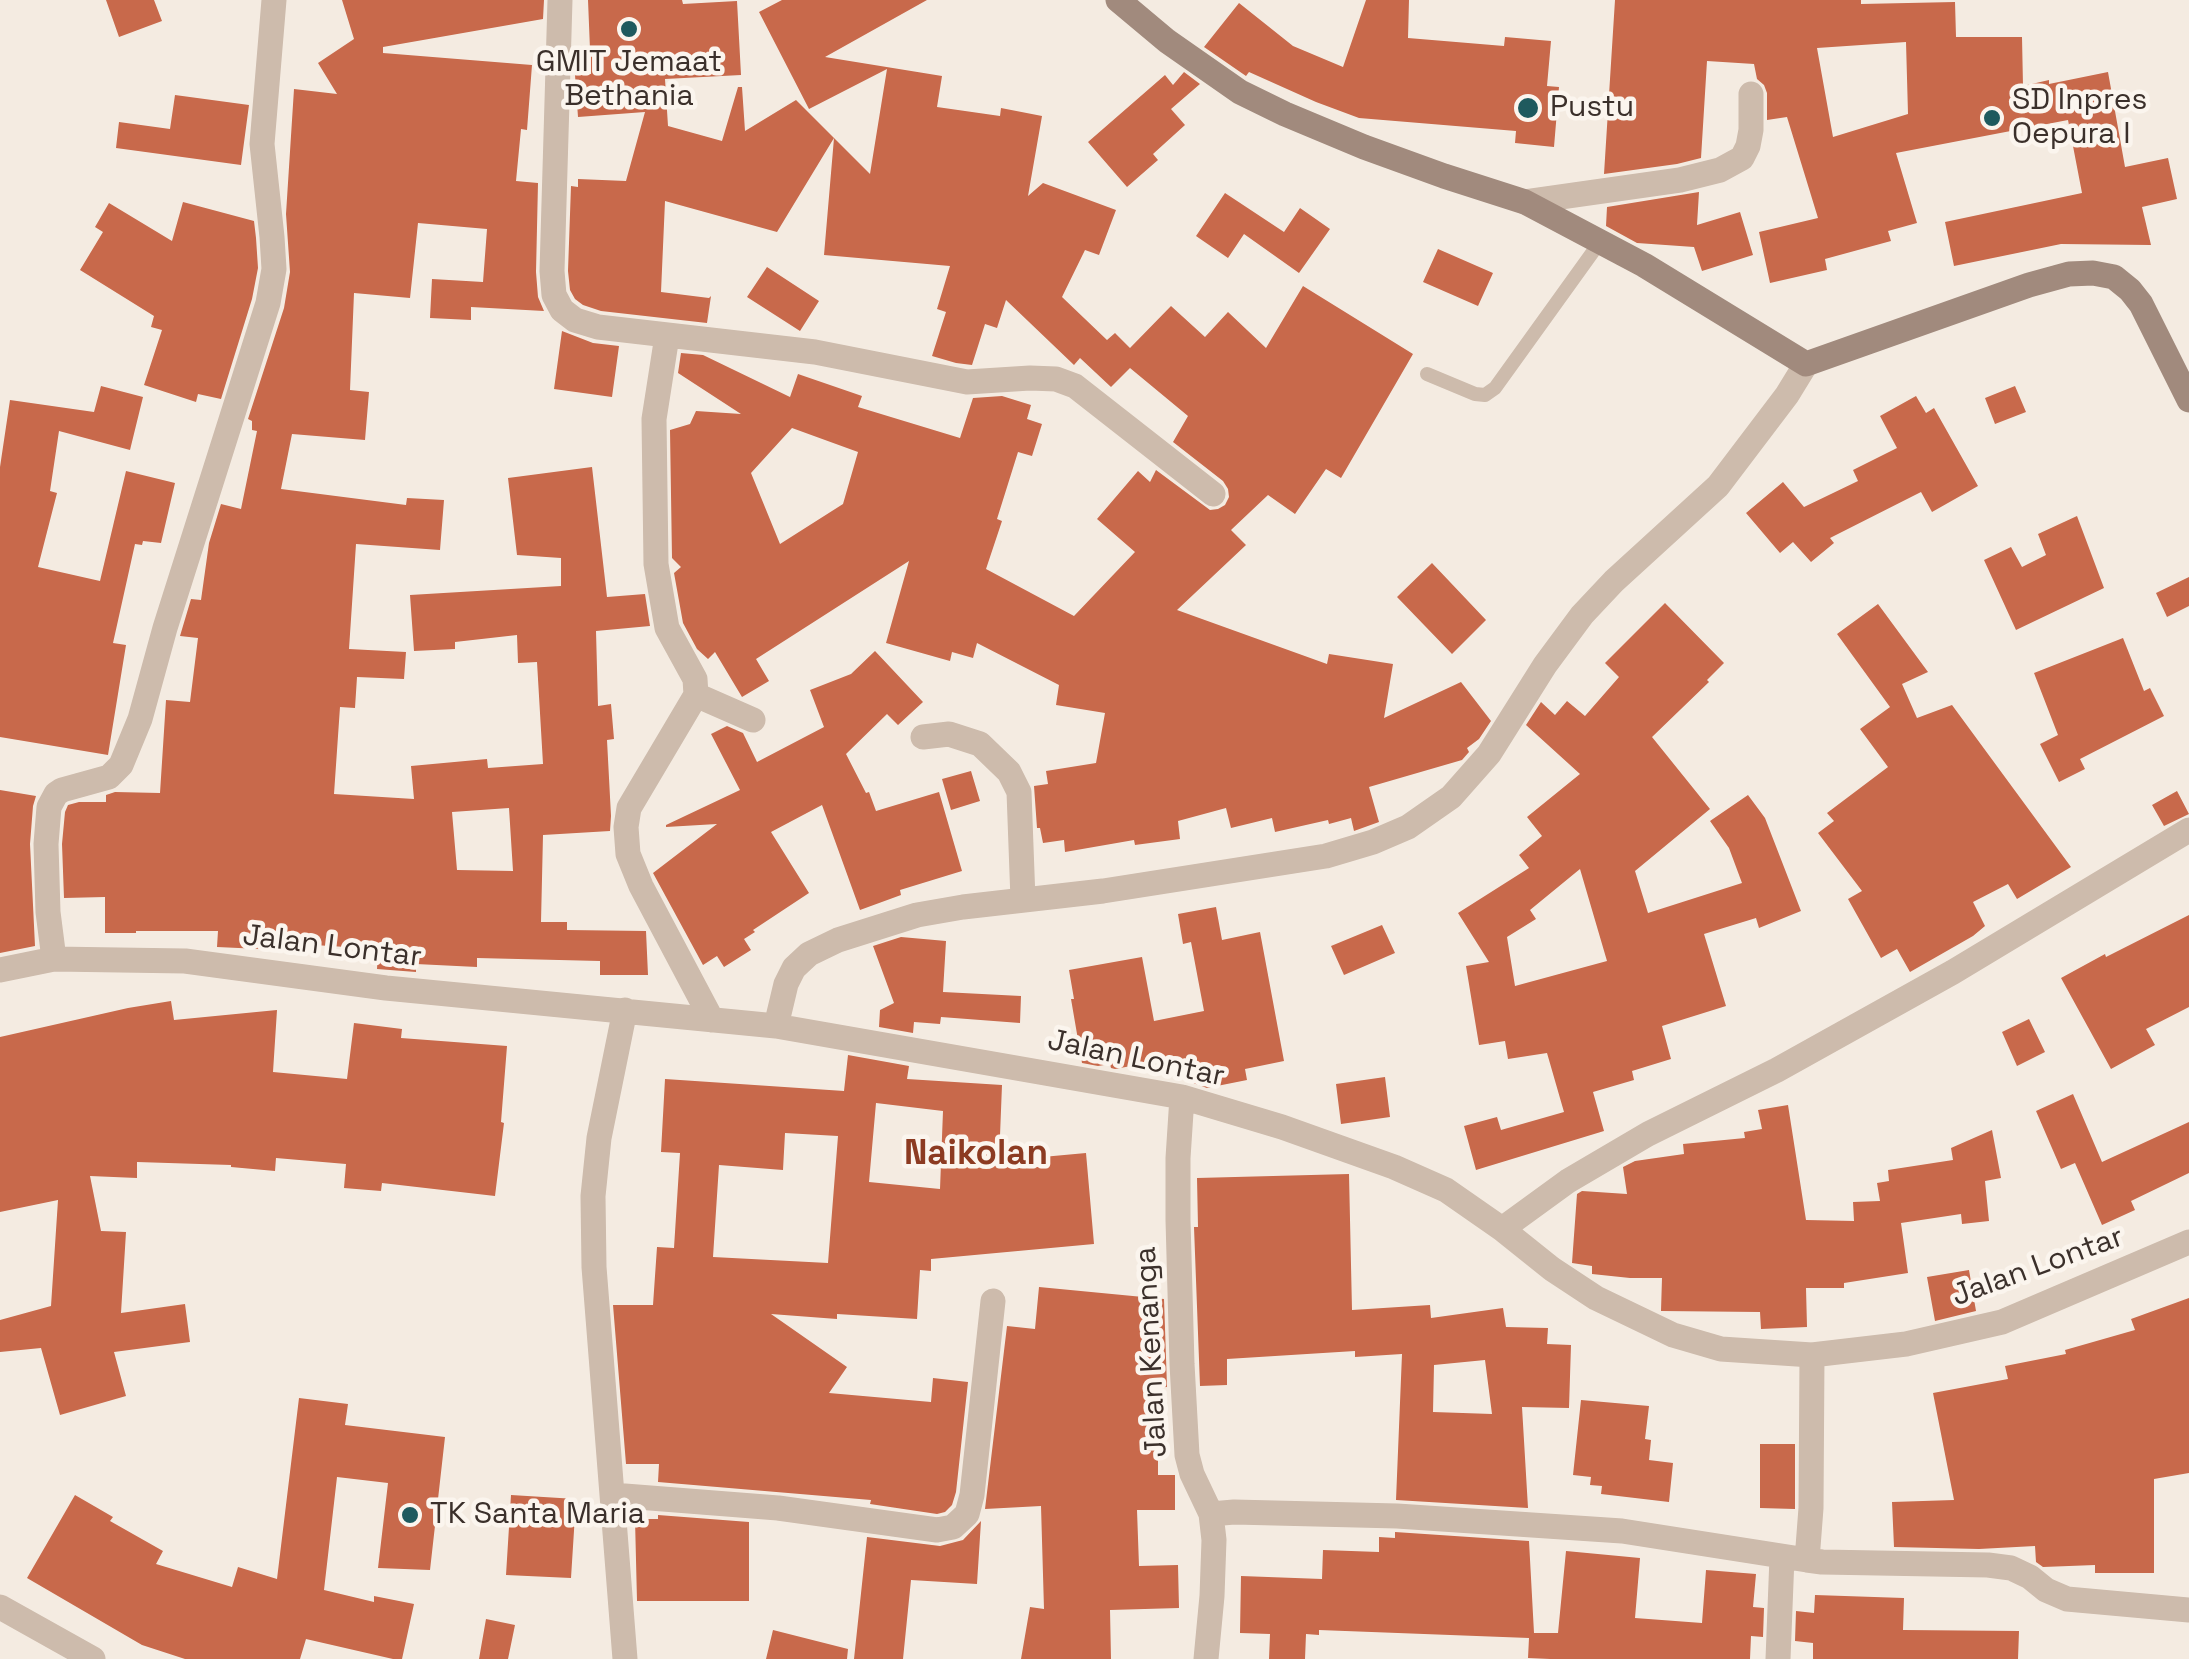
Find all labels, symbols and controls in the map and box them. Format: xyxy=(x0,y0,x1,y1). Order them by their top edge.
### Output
marker: GMIT Jemaat Bethania xyxy=(618,18,640,40)
place label: GMIT Jemaat Bethania xyxy=(536,45,722,116)
place label: SD Inpres Oepura I xyxy=(2012,83,2147,154)
place label: Pustu xyxy=(1550,90,1634,126)
marker: Pustu xyxy=(1515,95,1541,121)
marker: SD Inpres Oepura I xyxy=(1981,107,2003,129)
street label: Jalan Lontar xyxy=(240,918,424,976)
street label: Jalan Lontar xyxy=(1044,1023,1228,1095)
district label: Naikolan xyxy=(904,1134,1048,1176)
street label: Jalan Lontar xyxy=(1947,1219,2129,1315)
street label: Jalan Kenanga xyxy=(1129,1246,1175,1458)
place label: TK Santa Maria xyxy=(430,1497,645,1533)
marker: TK Santa Maria xyxy=(399,1504,421,1526)

